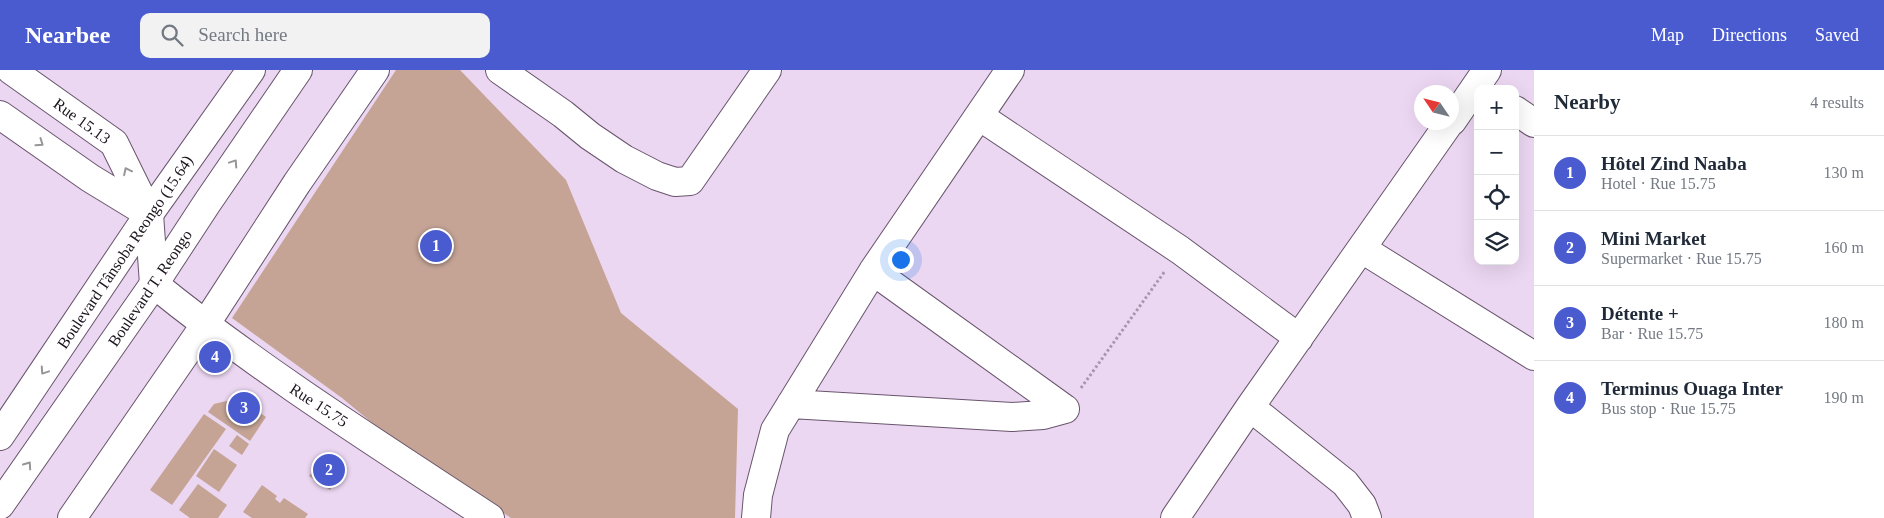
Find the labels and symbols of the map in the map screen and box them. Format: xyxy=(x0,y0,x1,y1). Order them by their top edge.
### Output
north arrow xyxy=(1414,85,1459,130)
street label: Rue 15.13 xyxy=(50,95,114,147)
one-way arrow xyxy=(34,137,44,146)
street label: Boulevard Tânsoba Reongo (15.64) xyxy=(54,152,197,352)
one-way arrow xyxy=(228,159,237,169)
one-way arrow xyxy=(123,167,133,176)
street label: Boulevard T. Reongo xyxy=(105,227,196,350)
pin: 1 xyxy=(420,227,452,265)
your location xyxy=(888,247,914,273)
pin: 4 xyxy=(199,338,231,376)
one-way arrow xyxy=(41,365,50,375)
street label: Rue 15.75 xyxy=(287,380,351,430)
pin: 3 xyxy=(228,389,260,427)
pin: 2 xyxy=(313,451,345,489)
one-way arrow xyxy=(22,461,31,471)

